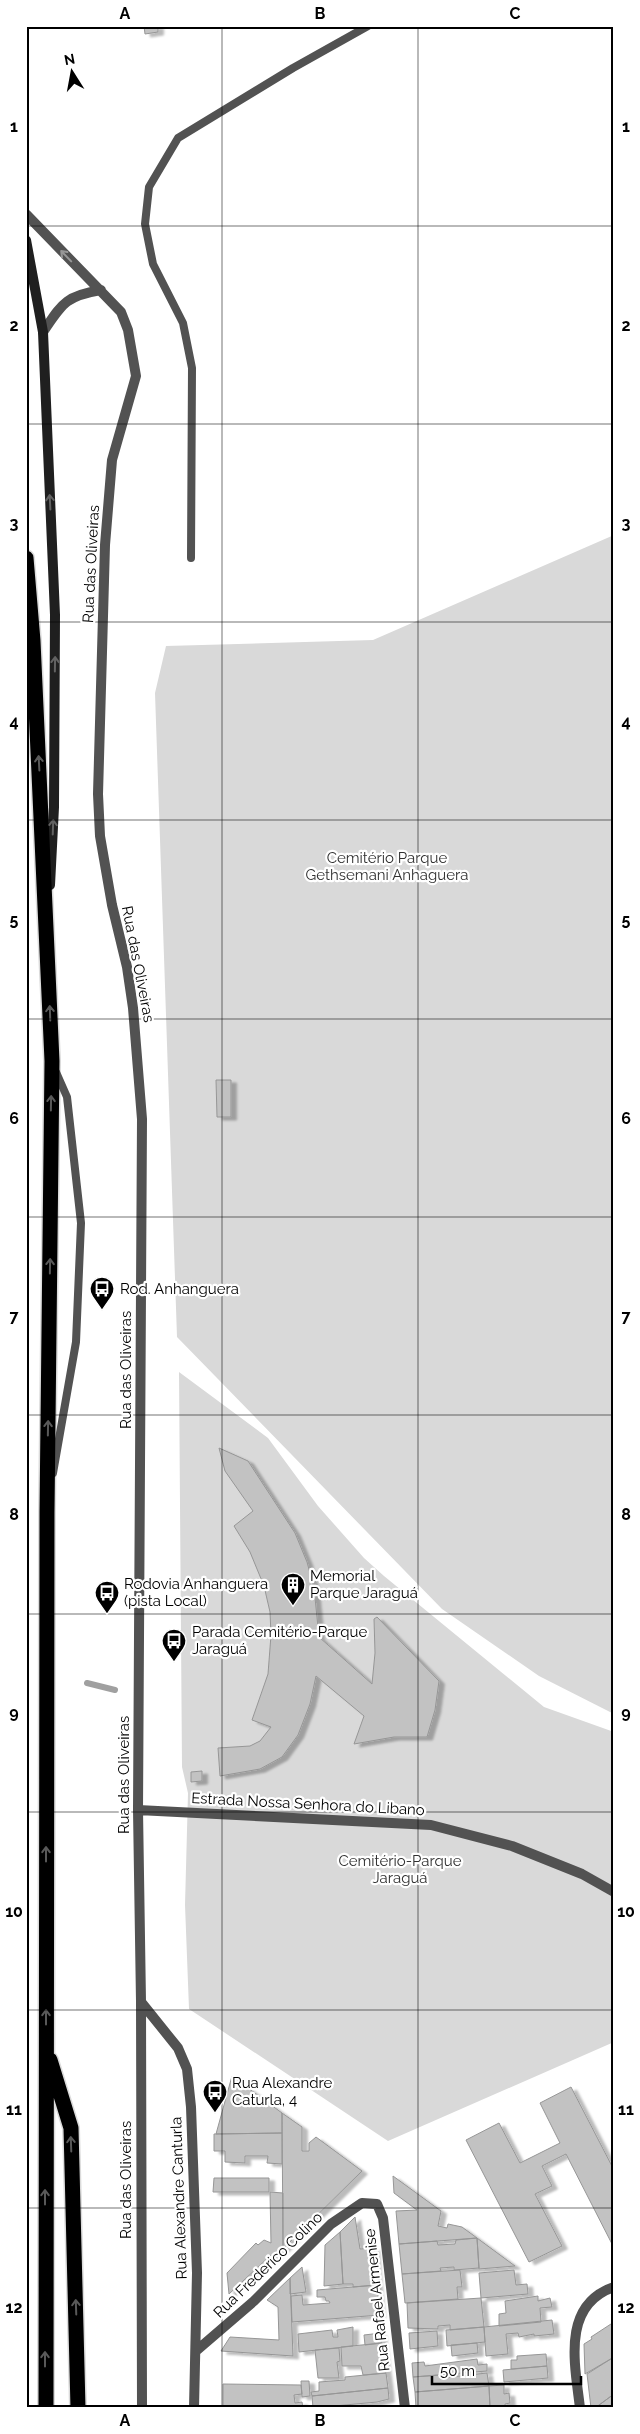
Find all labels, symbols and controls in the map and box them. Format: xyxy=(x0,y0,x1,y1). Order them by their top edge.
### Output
text: A xyxy=(120,4,131,23)
text: B xyxy=(315,4,326,23)
text: C xyxy=(510,4,521,23)
north arrow xyxy=(48,48,98,98)
text: N xyxy=(63,50,76,68)
text: 1 xyxy=(10,117,18,136)
text: 1 xyxy=(622,117,630,136)
one-way arrow xyxy=(60,250,72,262)
text: 2 xyxy=(9,316,19,335)
text: 2 xyxy=(621,316,631,335)
one-way arrow xyxy=(46,494,55,510)
street label: Rua das Oliveiras xyxy=(79,504,103,624)
text: 3 xyxy=(10,514,19,533)
text: 3 xyxy=(622,514,631,533)
one-way arrow xyxy=(50,656,60,672)
text: 4 xyxy=(9,712,19,731)
text: 4 xyxy=(621,712,631,731)
one-way arrow xyxy=(34,755,44,772)
one-way arrow xyxy=(48,819,57,835)
park label: Cemitério Parque Gethsemani Anhaguera xyxy=(306,849,468,884)
street label: Rua das Oliveiras xyxy=(118,904,158,1024)
text: 5 xyxy=(10,910,19,929)
text: 5 xyxy=(622,910,631,929)
one-way arrow xyxy=(45,1005,55,1021)
one-way arrow xyxy=(46,1095,56,1112)
text: 6 xyxy=(9,1109,19,1128)
text: 6 xyxy=(621,1109,631,1128)
one-way arrow xyxy=(45,1258,54,1274)
bus stop icon: Rod. Anhanguera xyxy=(89,1276,115,1310)
place label: Rod. Anhanguera xyxy=(120,1280,239,1298)
text: 7 xyxy=(10,1307,19,1326)
text: 7 xyxy=(622,1307,631,1326)
street label: Rua das Oliveiras xyxy=(117,1311,135,1429)
one-way arrow xyxy=(43,1420,52,1436)
text: 8 xyxy=(9,1505,19,1524)
text: 8 xyxy=(621,1505,631,1524)
place label: Memorial Parque Jaraguá xyxy=(310,1567,418,1602)
building icon: Memorial Parque Jaraguá xyxy=(280,1572,306,1606)
place label: Rodovia Anhanguera (pista Local) xyxy=(124,1575,268,1610)
bus stop icon: Rodovia Anhanguera (pista Local) xyxy=(94,1580,120,1614)
place label: Parada Cemitério-Parque Jaraguá xyxy=(192,1623,367,1658)
bus stop icon: Parada Cemitério-Parque Jaraguá xyxy=(161,1628,187,1662)
text: 9 xyxy=(9,1703,19,1722)
text: 9 xyxy=(621,1703,631,1722)
street label: Rua das Oliveiras xyxy=(115,1716,133,1834)
street label: Estrada Nossa Senhora do Libano xyxy=(191,1789,425,1819)
one-way arrow xyxy=(41,1846,51,1862)
park label: Cemitério-Parque Jaraguá xyxy=(338,1852,462,1887)
text: 10 xyxy=(5,1902,23,1921)
text: 10 xyxy=(617,1902,635,1921)
one-way arrow xyxy=(41,2009,51,2025)
place label: Rua Alexandre Caturla, 4 xyxy=(232,2074,333,2109)
bus stop icon: Rua Alexandre Caturla, 4 xyxy=(202,2079,228,2113)
text: 11 xyxy=(6,2100,22,2119)
text: 11 xyxy=(618,2100,634,2119)
street label: Rua Alexandre Canturla xyxy=(167,2116,191,2280)
street label: Rua das Oliveiras xyxy=(117,2121,135,2239)
one-way arrow xyxy=(67,2136,76,2152)
one-way arrow xyxy=(40,2189,50,2205)
street label: Rua Frederico Colino xyxy=(210,2208,326,2322)
street label: Rua Rafael Armenise xyxy=(361,2228,393,2372)
text: 12 xyxy=(6,2298,22,2317)
text: 12 xyxy=(618,2298,634,2317)
one-way arrow xyxy=(71,2299,80,2315)
one-way arrow xyxy=(40,2351,50,2368)
scale bar xyxy=(432,2354,581,2386)
text: 50 m xyxy=(440,2362,475,2380)
text: A xyxy=(120,2411,131,2430)
text: B xyxy=(315,2411,326,2430)
text: C xyxy=(510,2411,521,2430)

